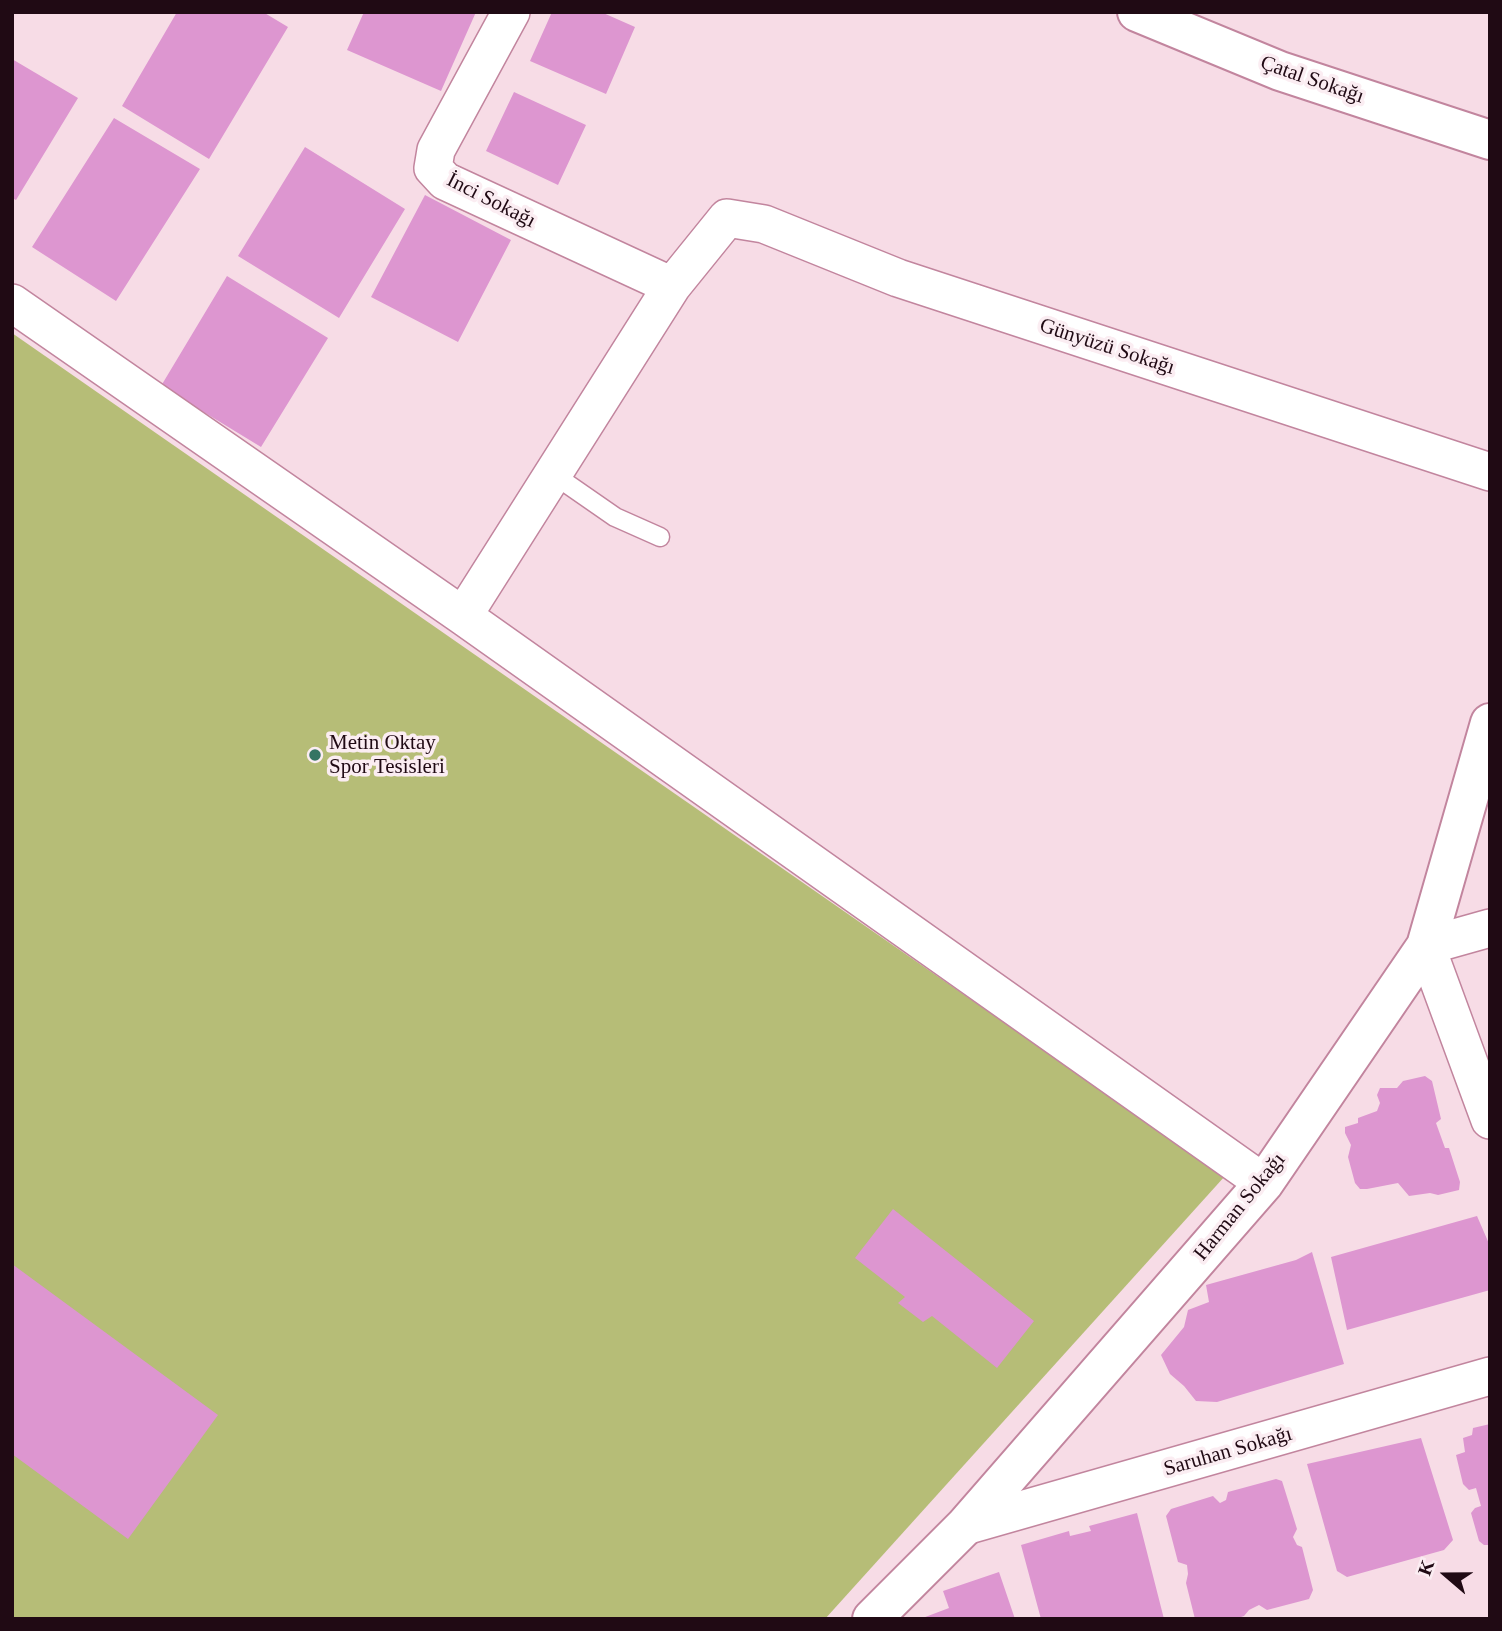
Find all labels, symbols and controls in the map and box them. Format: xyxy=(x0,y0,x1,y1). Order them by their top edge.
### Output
street label: Çatal Sokağı xyxy=(1257,51,1367,109)
street label: İnci Sokağı xyxy=(442,168,540,234)
street label: Günyüzü Sokağı xyxy=(1036,313,1178,381)
place label: Metin Oktay Spor Tesisleri xyxy=(329,730,445,780)
marker: Metin Oktay Spor Tesisleri xyxy=(307,747,323,763)
street label: Harman Sokağı xyxy=(1189,1148,1291,1266)
street label: Saruhan Sokağı xyxy=(1161,1422,1295,1482)
north arrow xyxy=(1411,1540,1481,1610)
text: K xyxy=(1413,1557,1438,1578)

